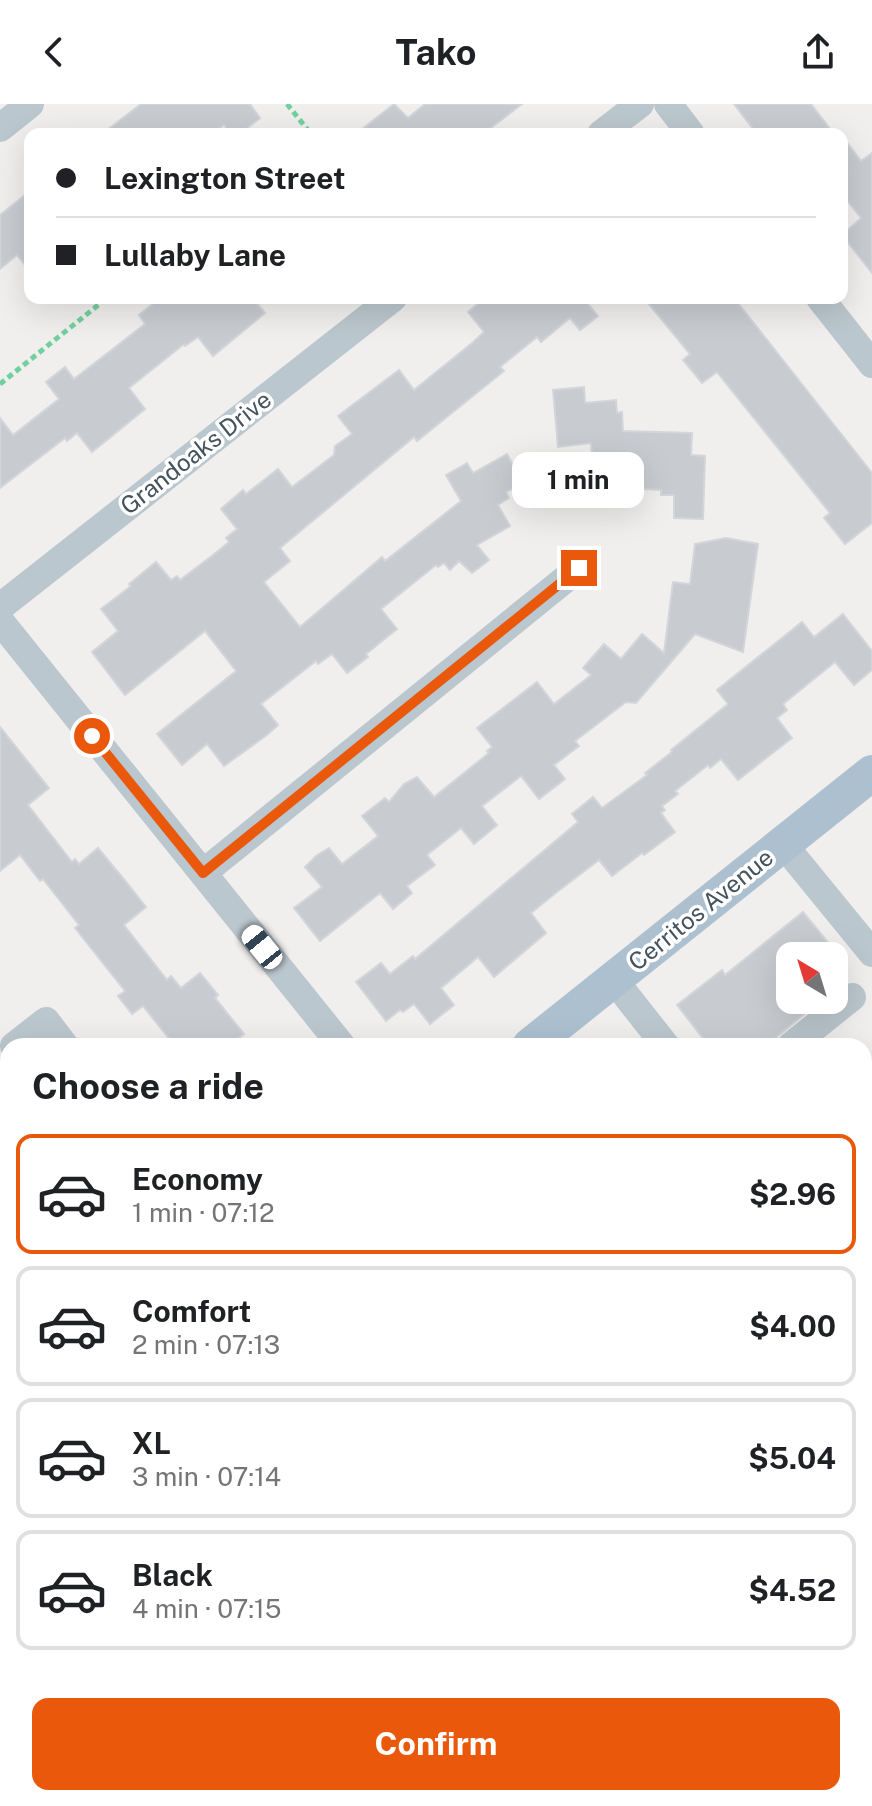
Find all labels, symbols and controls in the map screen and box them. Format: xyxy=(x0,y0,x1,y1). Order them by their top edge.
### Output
icon: back xyxy=(32,30,76,74)
icon: share xyxy=(796,30,840,74)
text: Tako xyxy=(396,31,477,73)
text: Lexington Street xyxy=(104,160,346,196)
text: Lullaby Lane xyxy=(104,237,286,273)
street label: Grandoaks Drive xyxy=(115,385,276,520)
callout: 1 min xyxy=(513,452,645,508)
text: 1 min xyxy=(547,464,609,495)
route end xyxy=(561,550,597,586)
route start xyxy=(74,718,110,754)
street label: Cerritos Avenue xyxy=(623,842,778,976)
car xyxy=(238,921,286,973)
north arrow xyxy=(776,942,848,1014)
map controls xyxy=(776,942,848,1014)
text: Choose a ride xyxy=(32,1065,264,1107)
icon: car xyxy=(36,1158,108,1230)
text: Economy xyxy=(132,1161,263,1197)
text: $2.96 xyxy=(749,1176,836,1212)
text: 1 min · 07:12 xyxy=(132,1197,274,1228)
icon: car xyxy=(36,1290,108,1362)
text: Comfort xyxy=(132,1293,251,1329)
text: $4.00 xyxy=(749,1308,836,1344)
text: 2 min · 07:13 xyxy=(132,1329,280,1360)
icon: car xyxy=(36,1422,108,1494)
text: XL xyxy=(132,1425,171,1461)
text: $5.04 xyxy=(748,1440,836,1476)
text: 3 min · 07:14 xyxy=(132,1461,281,1492)
icon: car xyxy=(36,1554,108,1626)
text: Black xyxy=(132,1557,213,1593)
text: $4.52 xyxy=(749,1572,836,1608)
text: 4 min · 07:15 xyxy=(132,1593,281,1624)
button: Confirm xyxy=(32,1698,840,1790)

